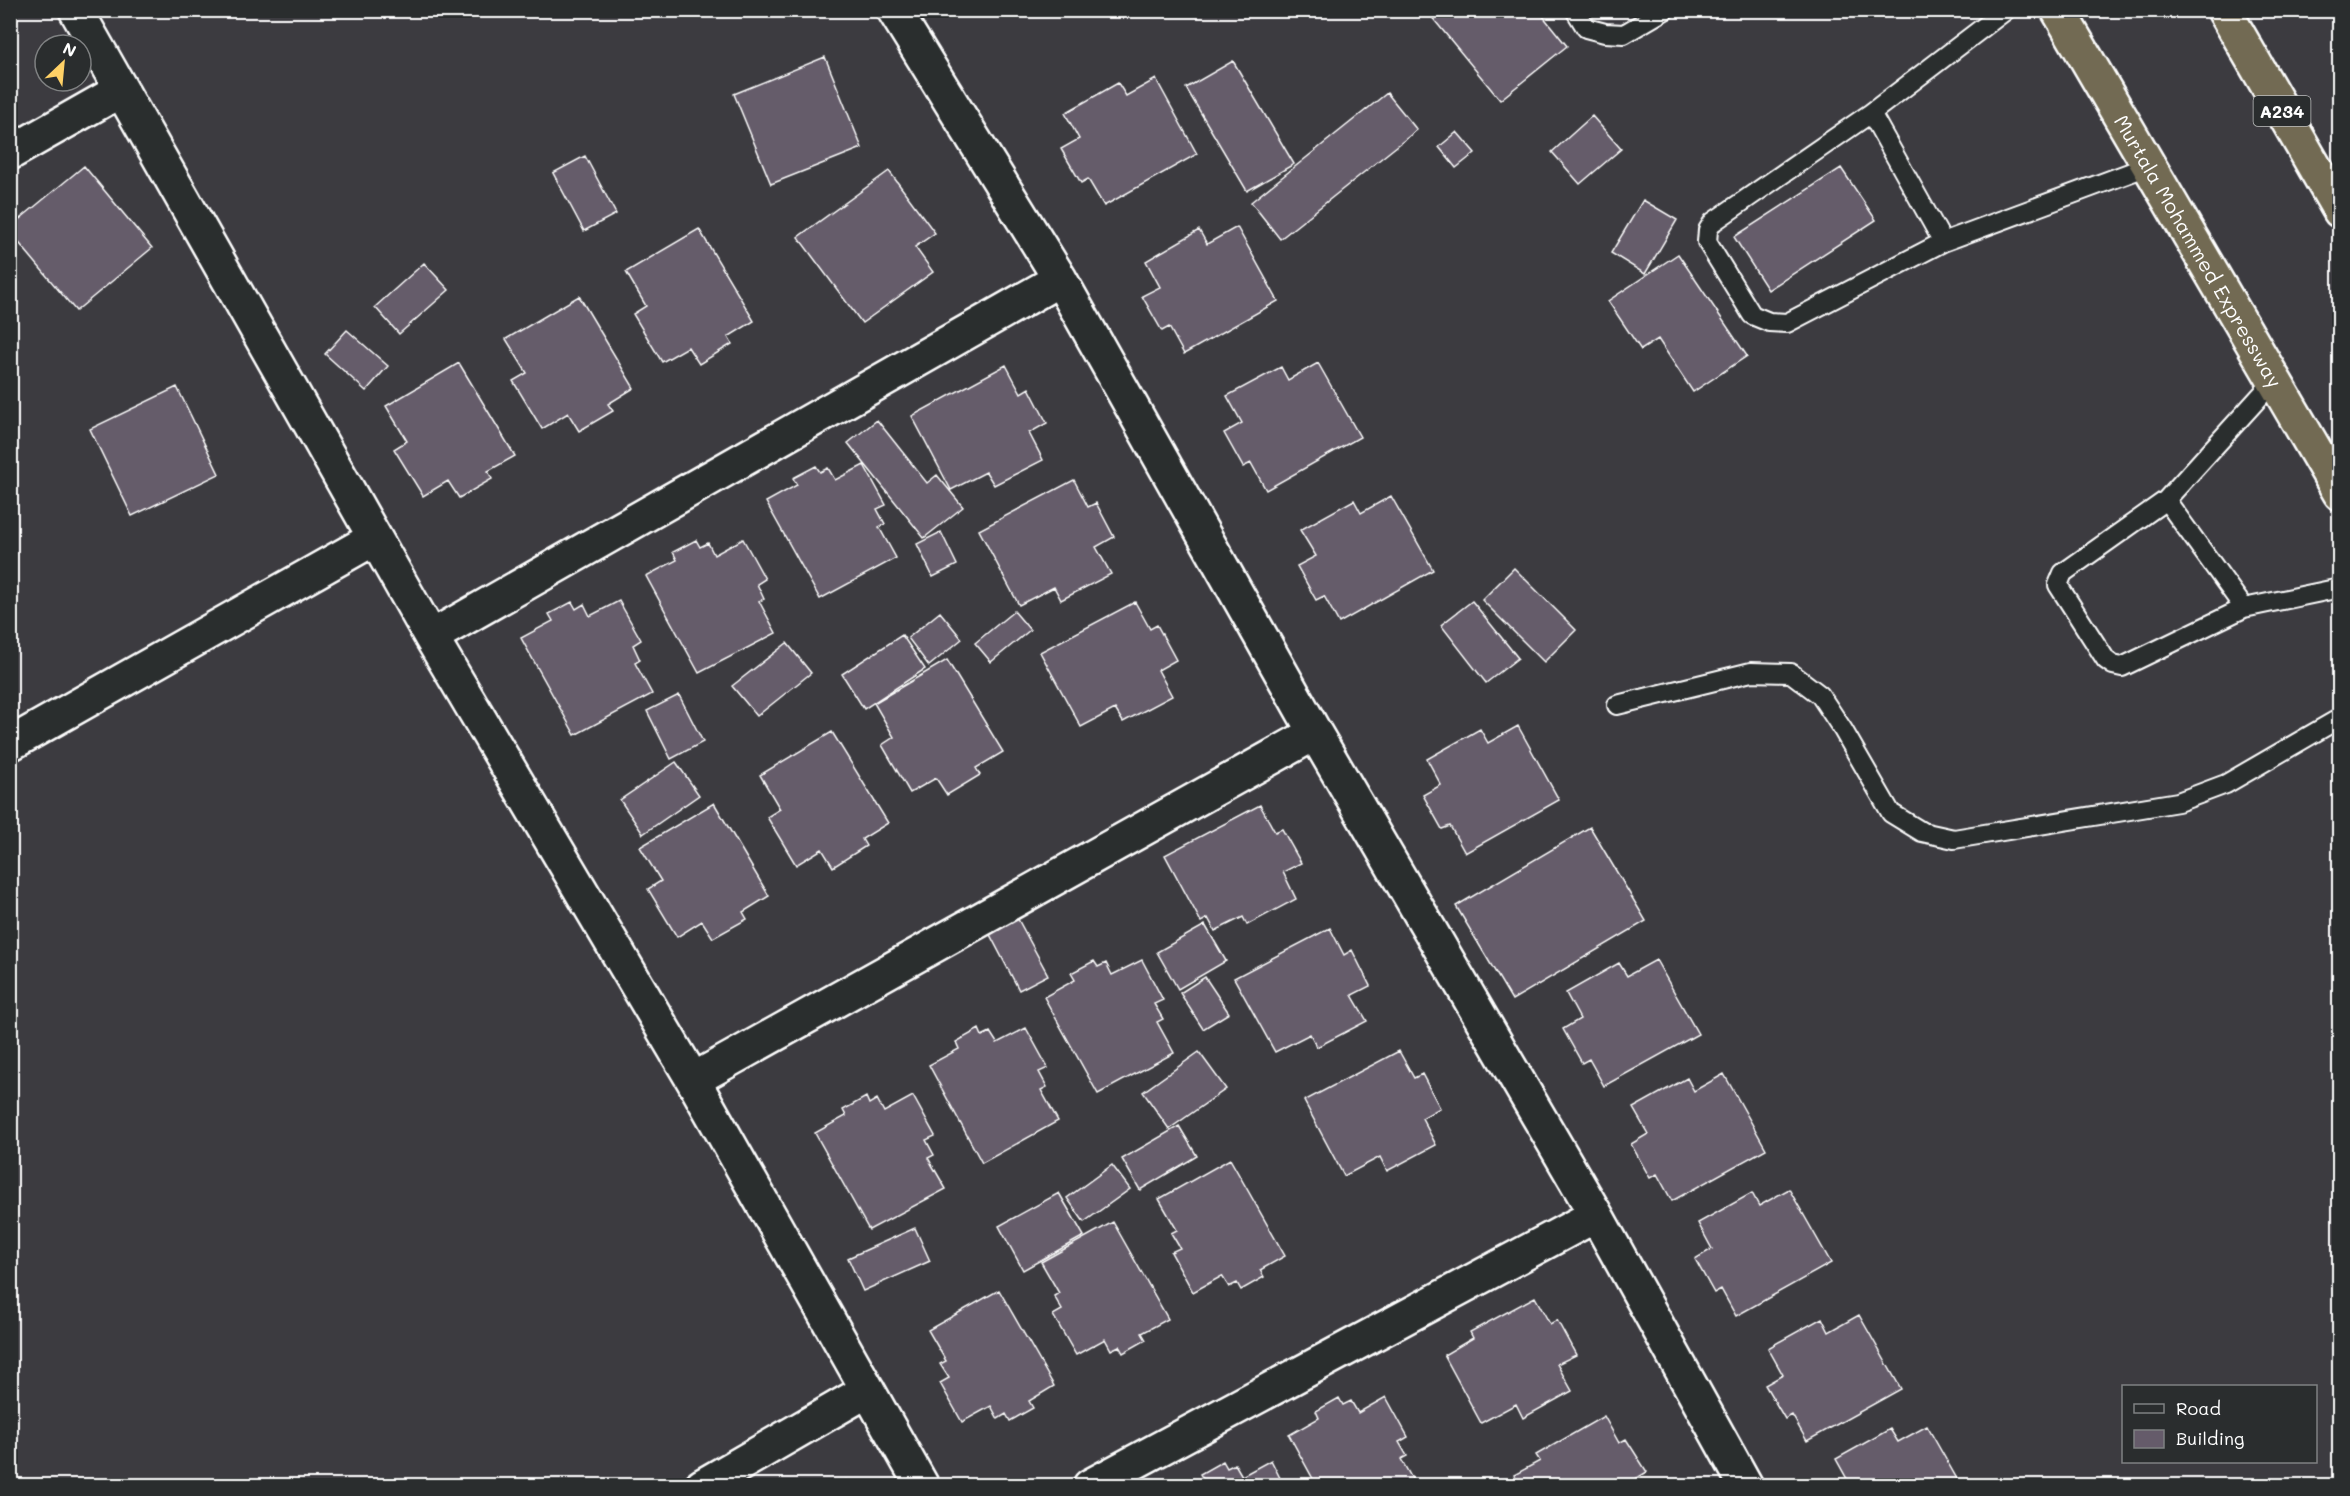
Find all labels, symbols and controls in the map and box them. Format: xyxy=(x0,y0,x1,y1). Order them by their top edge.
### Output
north arrow xyxy=(33,33,93,93)
text: N xyxy=(60,37,80,61)
road number: A234 xyxy=(2254,96,2310,126)
street label: Murtala Mohammed Expressway xyxy=(2109,110,2288,392)
legend xyxy=(2122,1385,2317,1463)
text: Road xyxy=(2176,1396,2221,1420)
text: Building xyxy=(2176,1426,2244,1450)

